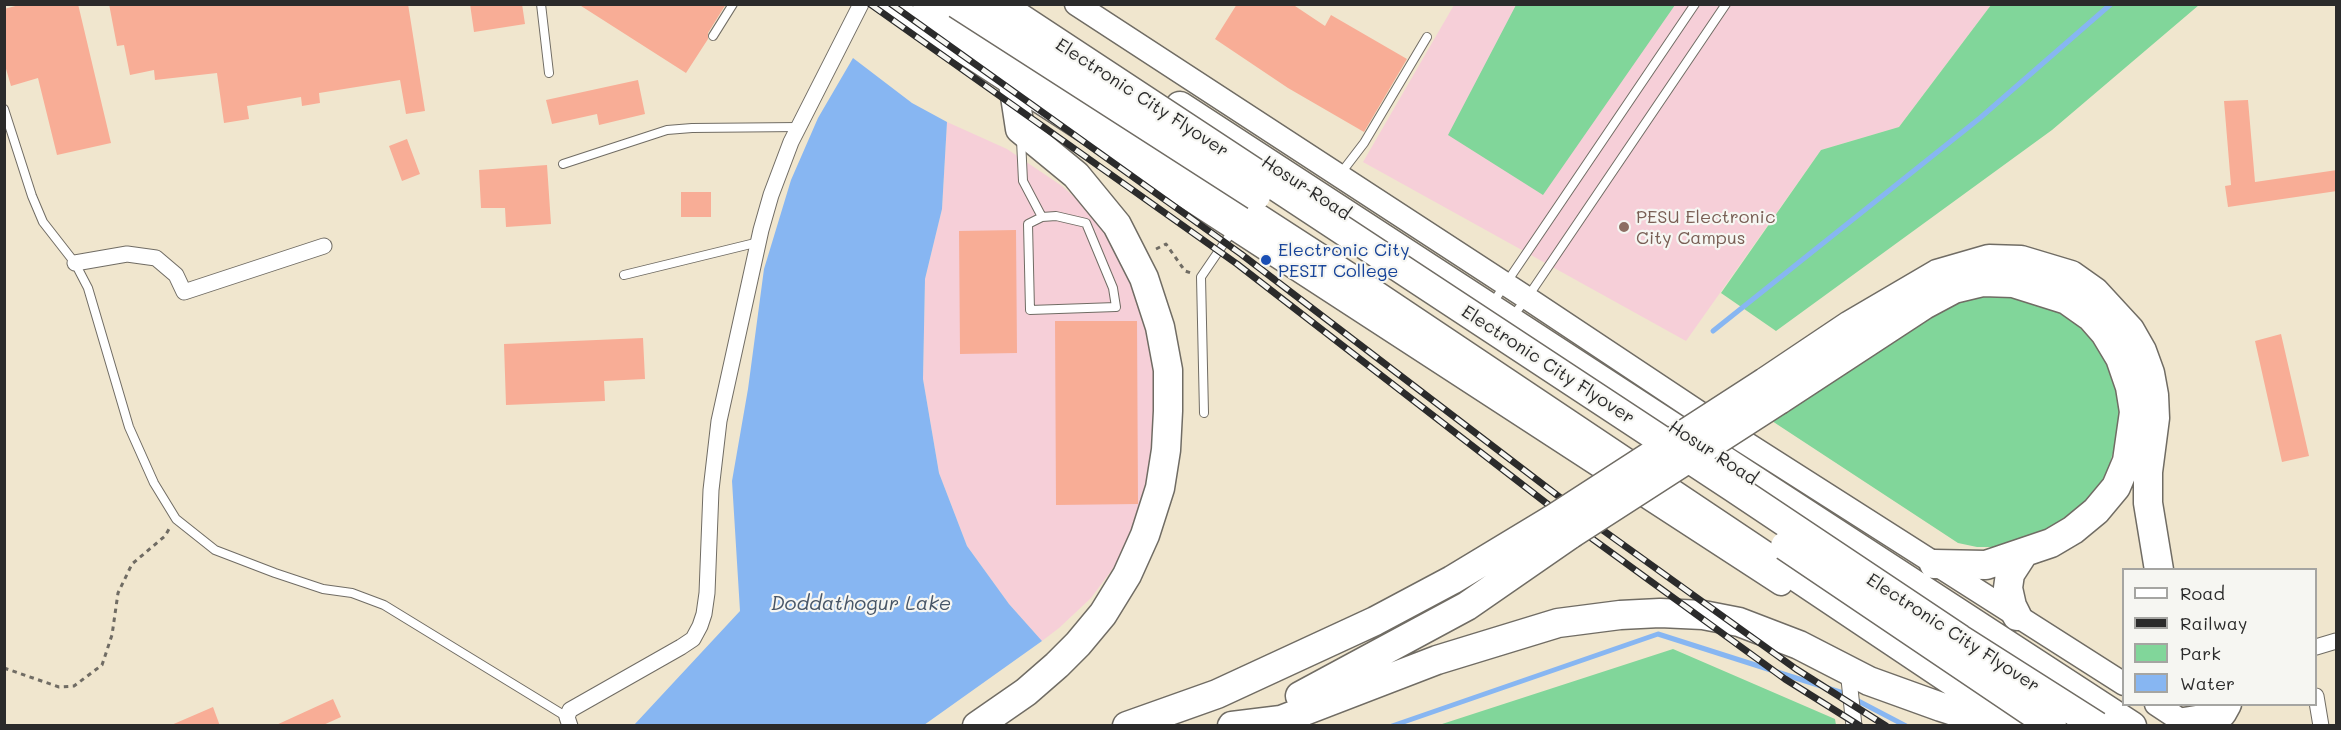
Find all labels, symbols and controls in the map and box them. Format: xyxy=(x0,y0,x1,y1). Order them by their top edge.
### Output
street label: Electronic City Flyover xyxy=(1051,34,1233,162)
street label: Hosur Road xyxy=(1257,151,1355,225)
place label: PESU Electronic City Campus xyxy=(1636,206,1775,248)
marker: PESU Electronic City Campus xyxy=(1617,220,1631,234)
place label: Electronic City PESIT College xyxy=(1278,239,1410,282)
marker: Electronic City PESIT College xyxy=(1259,253,1273,267)
street label: Electronic City Flyover xyxy=(1457,301,1639,429)
street label: Hosur Road xyxy=(1664,416,1762,490)
legend xyxy=(2122,568,2317,706)
street label: Electronic City Flyover xyxy=(1862,569,2044,697)
text: Road xyxy=(2180,581,2225,605)
water label: Doddathogur Lake xyxy=(771,592,951,616)
text: Railway xyxy=(2180,611,2247,635)
text: Park xyxy=(2180,641,2221,665)
text: Water xyxy=(2180,671,2235,695)

